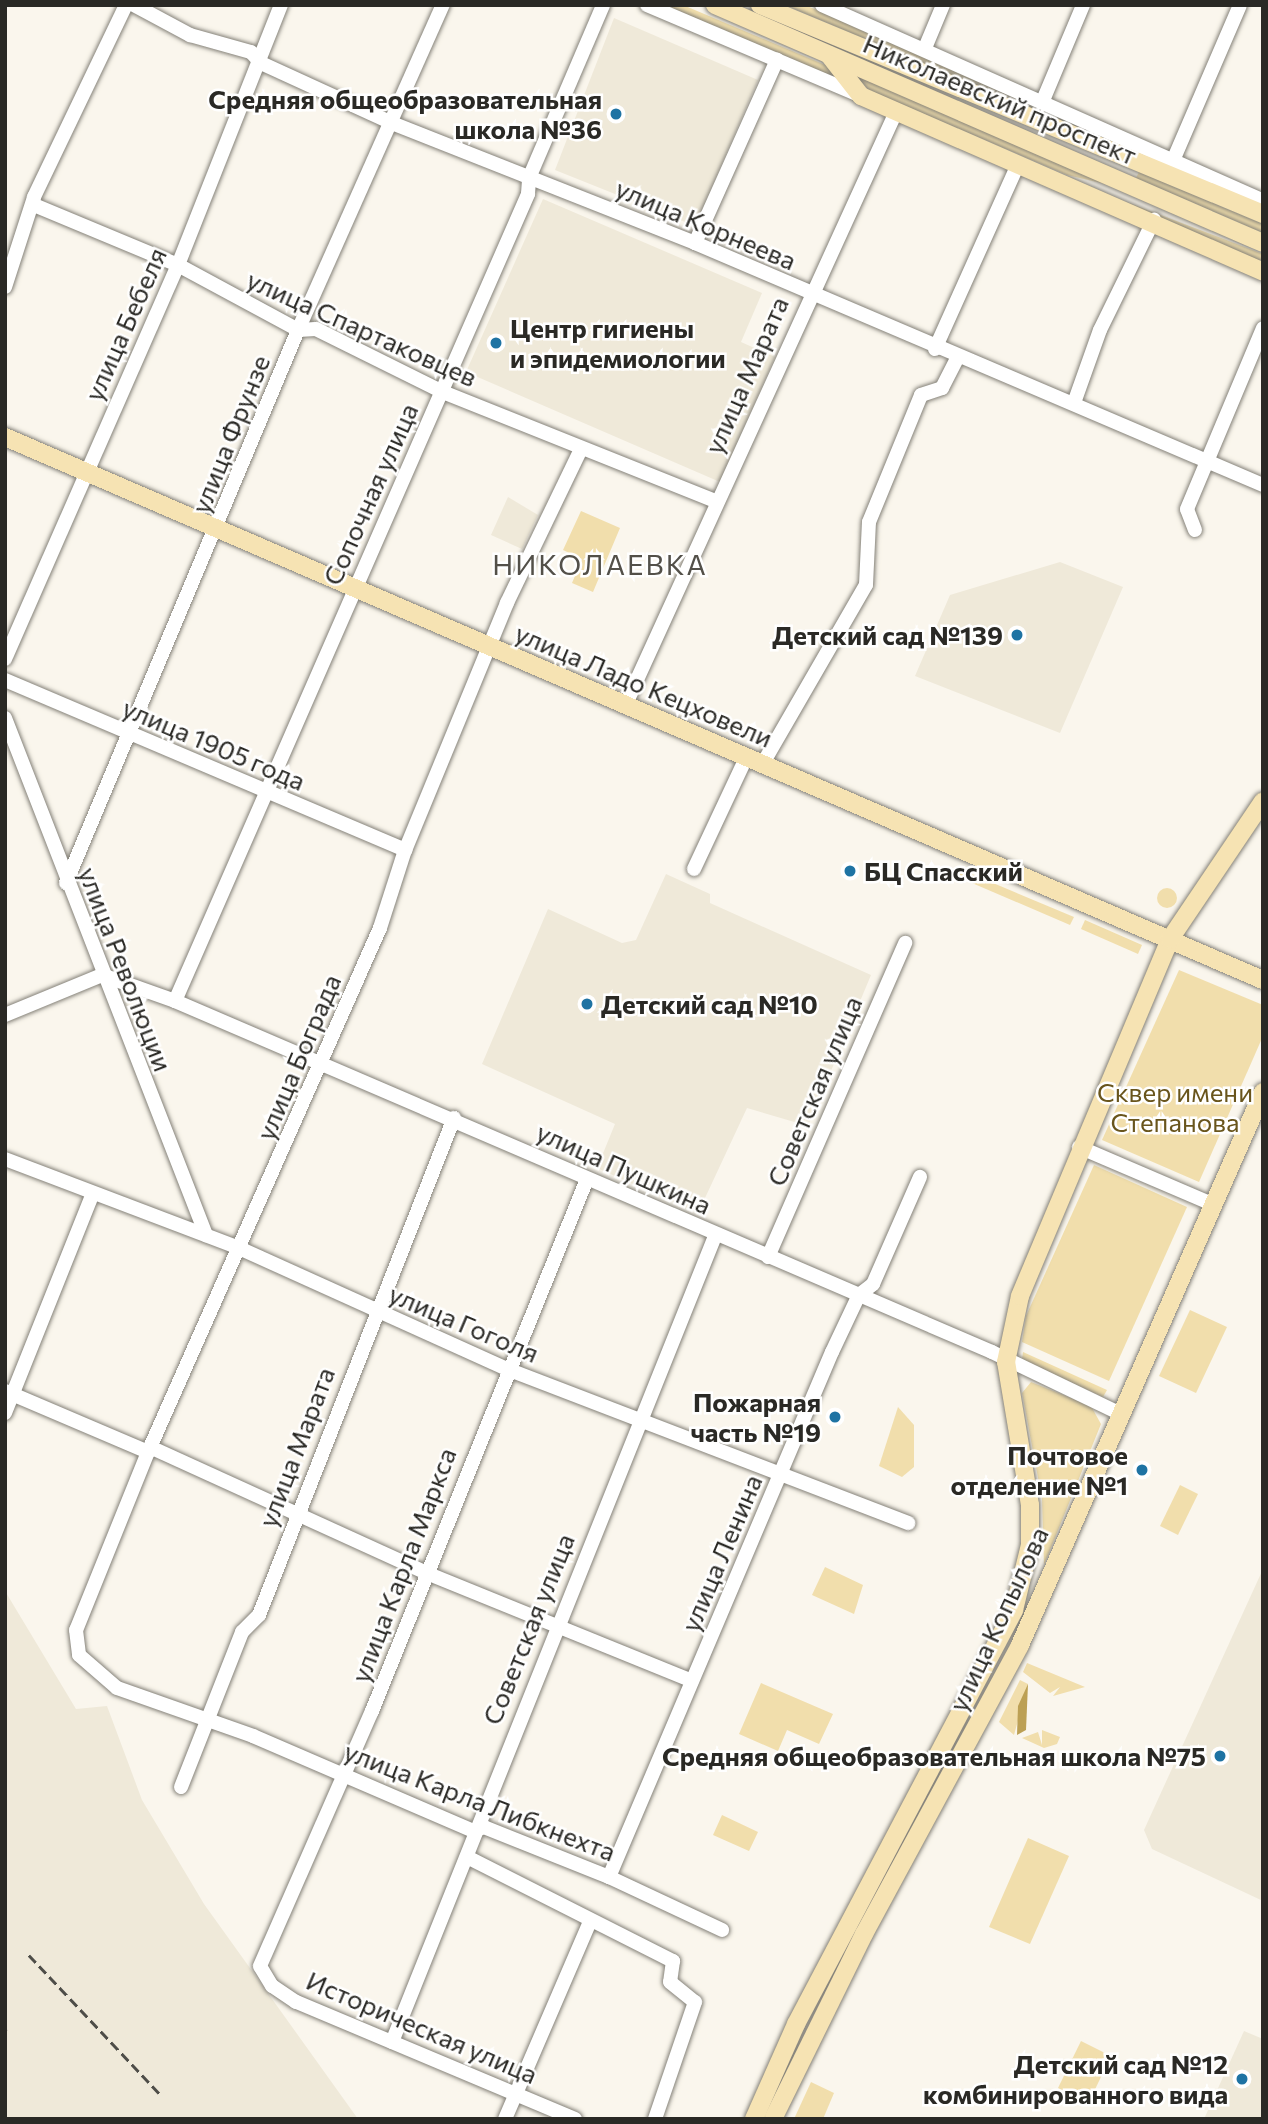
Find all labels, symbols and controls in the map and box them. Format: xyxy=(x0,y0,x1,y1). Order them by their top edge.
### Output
street label: Николаевский проспект xyxy=(859,27,1141,171)
place label: Средняя общеобразовательная школа №36 xyxy=(208,83,602,144)
marker: Средняя общеобразовательная школа №36 xyxy=(608,106,624,122)
street label: улица Корнеева xyxy=(611,172,801,276)
street label: улица Бебеля xyxy=(77,243,173,405)
street label: улица Спартаковцев xyxy=(242,263,482,393)
street label: улица Марата xyxy=(697,292,795,458)
place label: Центр гигиены и эпидемиологии xyxy=(510,312,726,374)
marker: Центр гигиены и эпидемиологии xyxy=(488,335,504,351)
street label: улица Фрунзе xyxy=(184,350,276,518)
street label: Сопочная улица xyxy=(316,398,424,590)
district label: НИКОЛАЕВКА xyxy=(493,547,707,581)
street label: улица Ладо Кецховели xyxy=(511,617,777,753)
place label: Детский сад №139 xyxy=(772,619,1003,651)
marker: Детский сад №139 xyxy=(1009,627,1025,643)
street label: улица 1905 года xyxy=(118,692,310,796)
place label: БЦ Спасский xyxy=(864,855,1023,887)
street label: улица Революции xyxy=(73,863,179,1075)
marker: БЦ Спасский xyxy=(842,863,858,879)
street label: улица Бограда xyxy=(249,970,347,1144)
place label: Детский сад №10 xyxy=(601,988,818,1020)
street label: Советская улица xyxy=(760,992,868,1190)
marker: Детский сад №10 xyxy=(579,996,595,1012)
park label: Сквер имени Степанова xyxy=(1097,1076,1253,1138)
street label: улица Пушкина xyxy=(532,1116,716,1220)
street label: улица Гоголя xyxy=(384,1277,544,1369)
street label: улица Марата xyxy=(251,1363,341,1531)
place label: Пожарная часть №19 xyxy=(690,1386,821,1448)
marker: Пожарная часть №19 xyxy=(827,1409,843,1425)
place label: Почтовое отделение №1 xyxy=(950,1439,1128,1500)
street label: улица Карла Маркса xyxy=(344,1443,462,1687)
marker: Почтовое отделение №1 xyxy=(1134,1462,1150,1478)
street label: улица Ленина xyxy=(674,1470,768,1636)
street label: улица Копылова xyxy=(942,1522,1054,1716)
street label: Советская улица xyxy=(476,1529,580,1729)
street label: улица Карла Либкнехта xyxy=(340,1735,620,1867)
place label: Средняя общеобразовательная школа №75 xyxy=(662,1740,1206,1772)
marker: Средняя общеобразовательная школа №75 xyxy=(1212,1748,1228,1764)
street label: Историческая улица xyxy=(302,1964,542,2090)
place label: Детский сад №12 комбинированного вида xyxy=(923,2048,1228,2110)
marker: Детский сад №12 комбинированного вида xyxy=(1234,2071,1250,2087)

